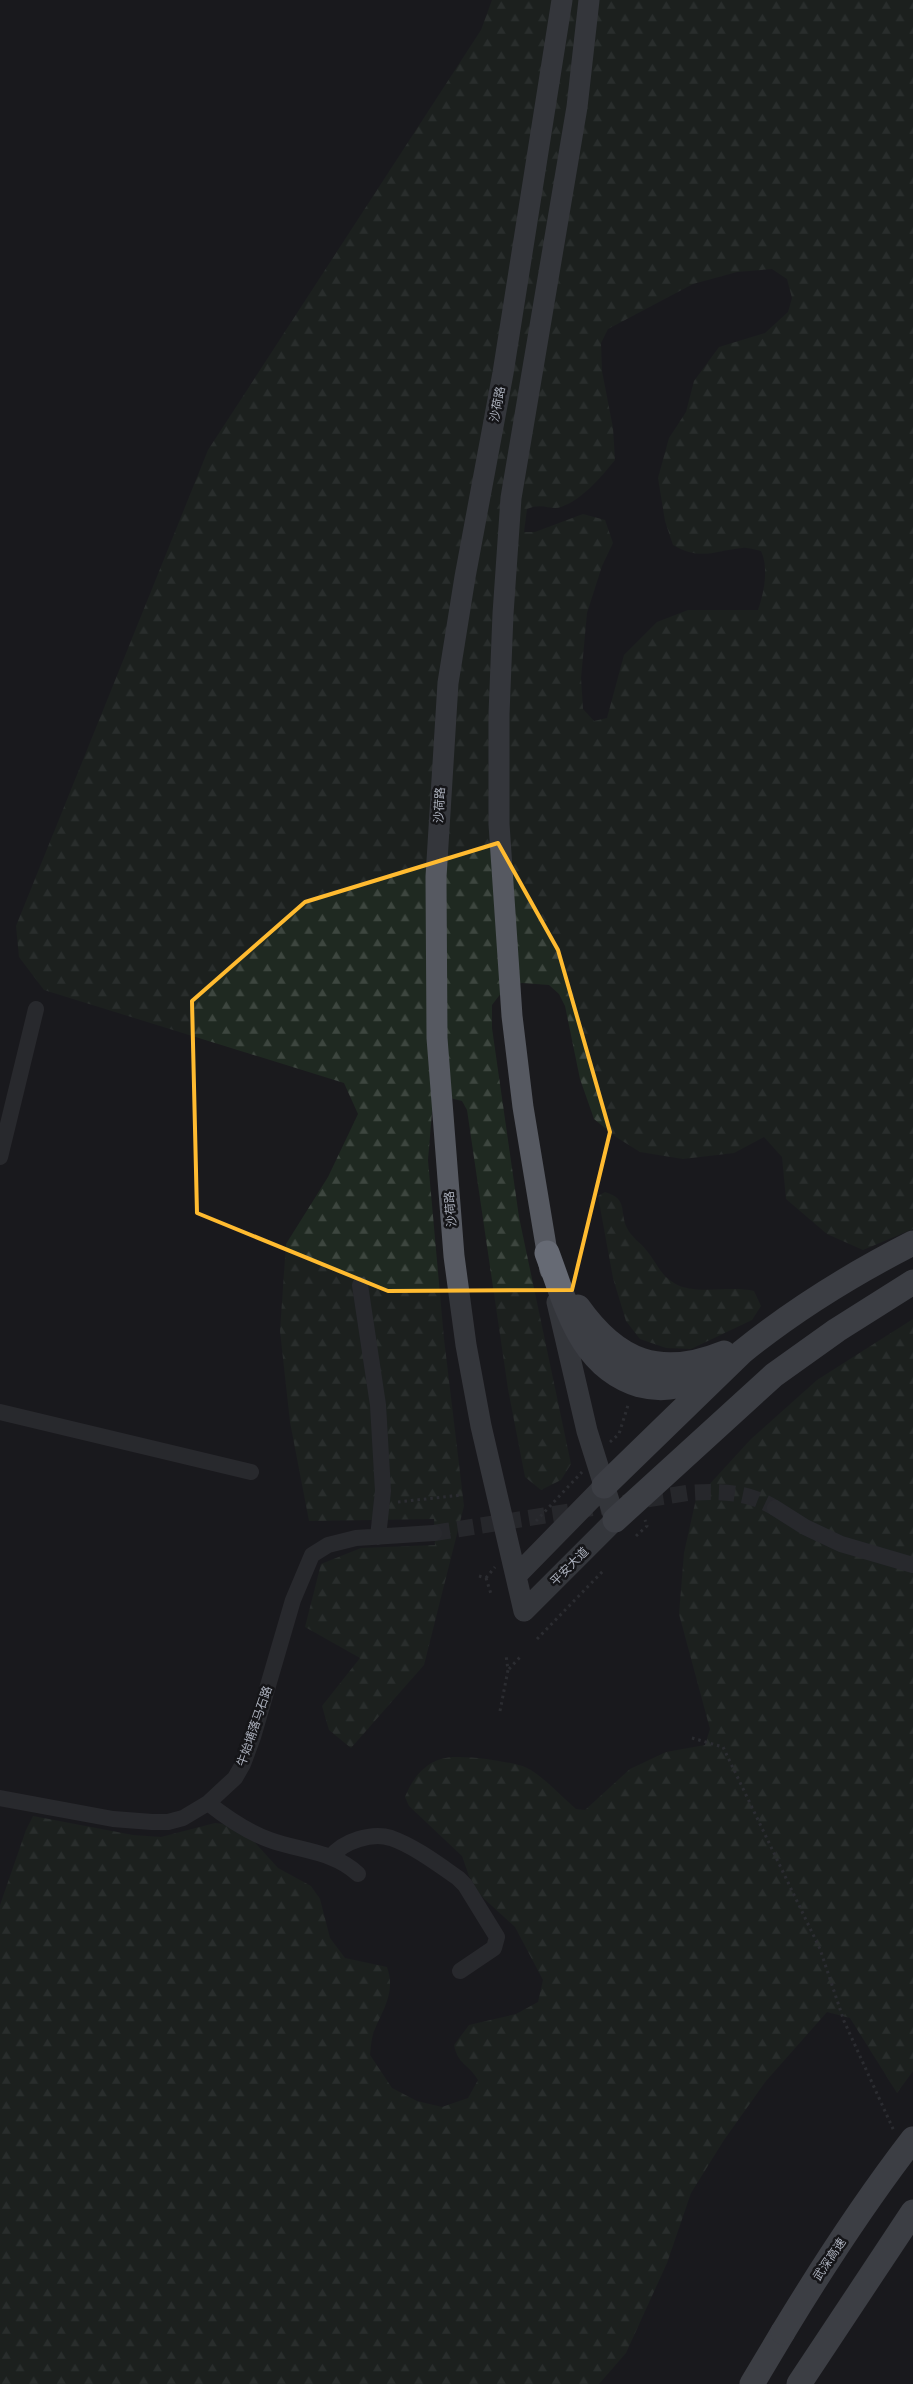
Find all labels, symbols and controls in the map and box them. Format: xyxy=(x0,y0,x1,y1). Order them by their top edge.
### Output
street label: 沙荷路 xyxy=(485,385,509,423)
street label: 沙荷路 xyxy=(430,787,448,823)
street label: 沙荷路 xyxy=(440,1190,460,1228)
street label: 平安大道 xyxy=(546,1543,592,1589)
street label: 牛始埔落马石路 xyxy=(232,1684,276,1768)
street label: 武深高速 xyxy=(809,2234,849,2284)

